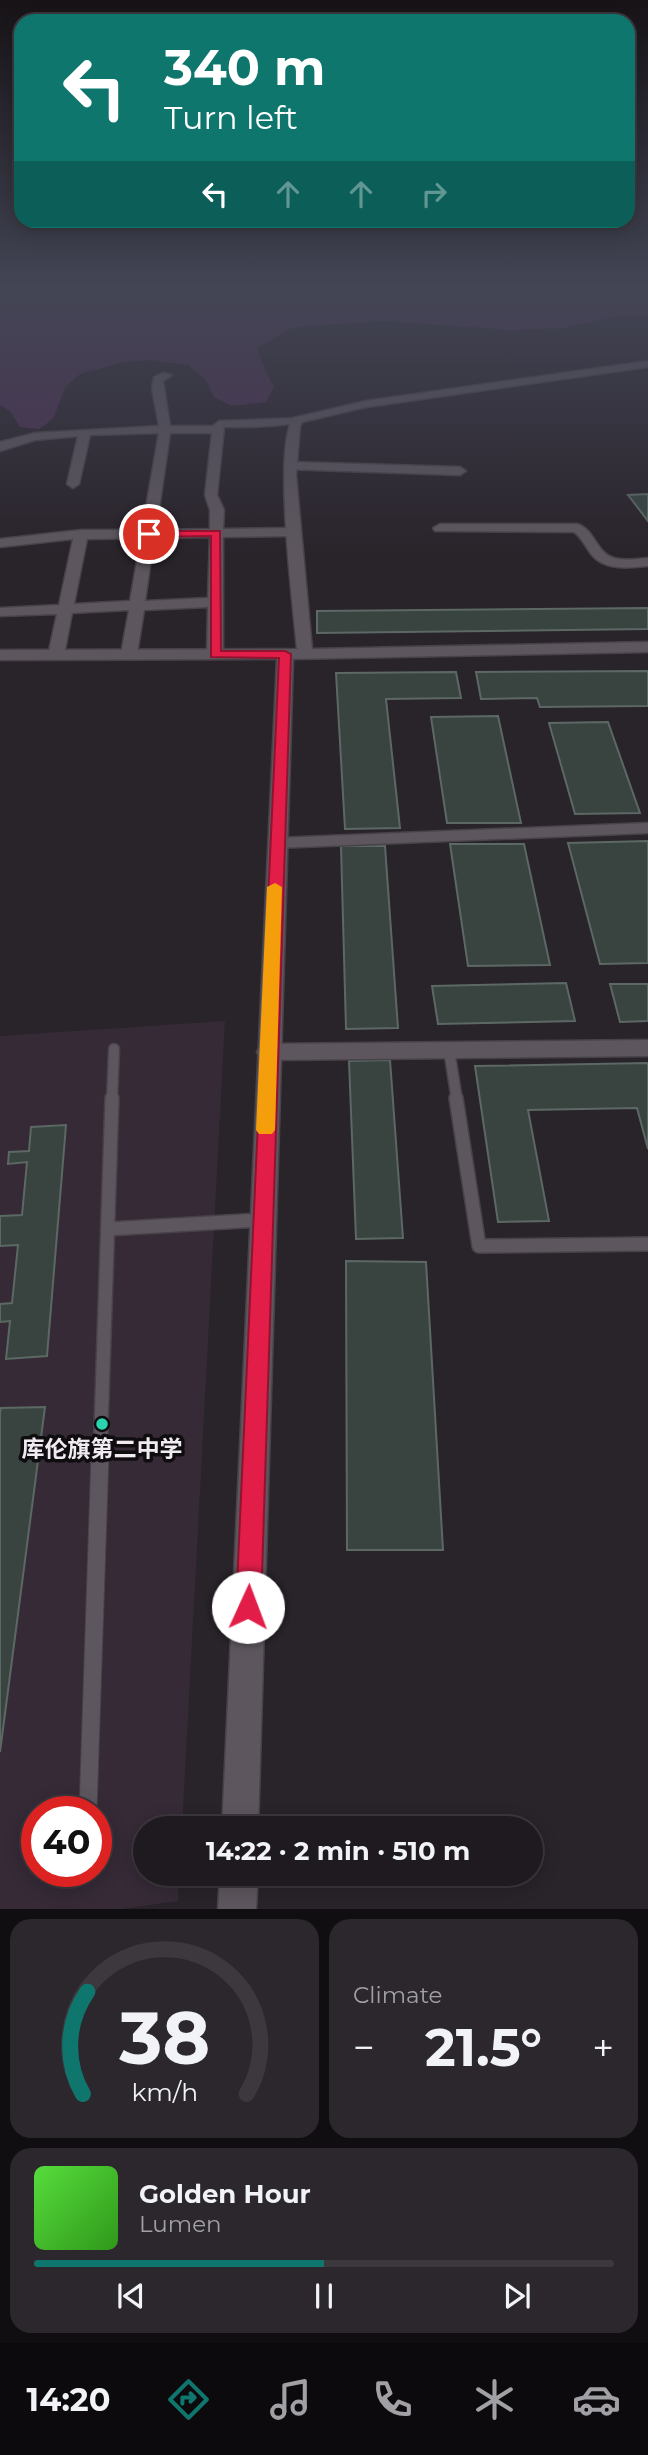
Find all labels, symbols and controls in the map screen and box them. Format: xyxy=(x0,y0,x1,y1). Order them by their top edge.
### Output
text: 340 m xyxy=(164,38,325,97)
icon: left xyxy=(49,42,140,133)
text: Turn left xyxy=(164,98,298,137)
icon: left xyxy=(196,175,234,213)
icon: ahead xyxy=(269,175,307,213)
icon: ahead xyxy=(342,175,380,213)
icon: right xyxy=(415,175,453,213)
pin xyxy=(119,504,179,564)
icon: arrive xyxy=(130,515,168,553)
marker: 库伦旗第二中学 xyxy=(94,1416,110,1432)
place label: 库伦旗第二中学 xyxy=(22,1435,183,1463)
position arrow xyxy=(211,1570,285,1644)
speed limit sign: 40 xyxy=(21,1796,112,1887)
text: 14:22 · 2 min · 510 m xyxy=(206,1835,470,1867)
text: Climate xyxy=(353,1981,442,2009)
text: 38 xyxy=(118,1995,210,2083)
text: 21.5° xyxy=(425,2016,542,2079)
text: − xyxy=(353,2024,375,2071)
text: + xyxy=(592,2024,614,2071)
text: km/h xyxy=(131,2077,198,2107)
text: Golden Hour xyxy=(139,2178,311,2210)
text: Lumen xyxy=(139,2210,222,2238)
icon: previous xyxy=(112,2277,150,2315)
icon: pause xyxy=(305,2277,343,2315)
icon: next xyxy=(498,2277,536,2315)
icon: directions xyxy=(164,2375,213,2424)
icon: music xyxy=(266,2375,315,2424)
icon: phone xyxy=(368,2375,417,2424)
icon: climate xyxy=(470,2375,519,2424)
icon: car xyxy=(572,2375,621,2424)
text: 14:20 xyxy=(27,2380,110,2419)

